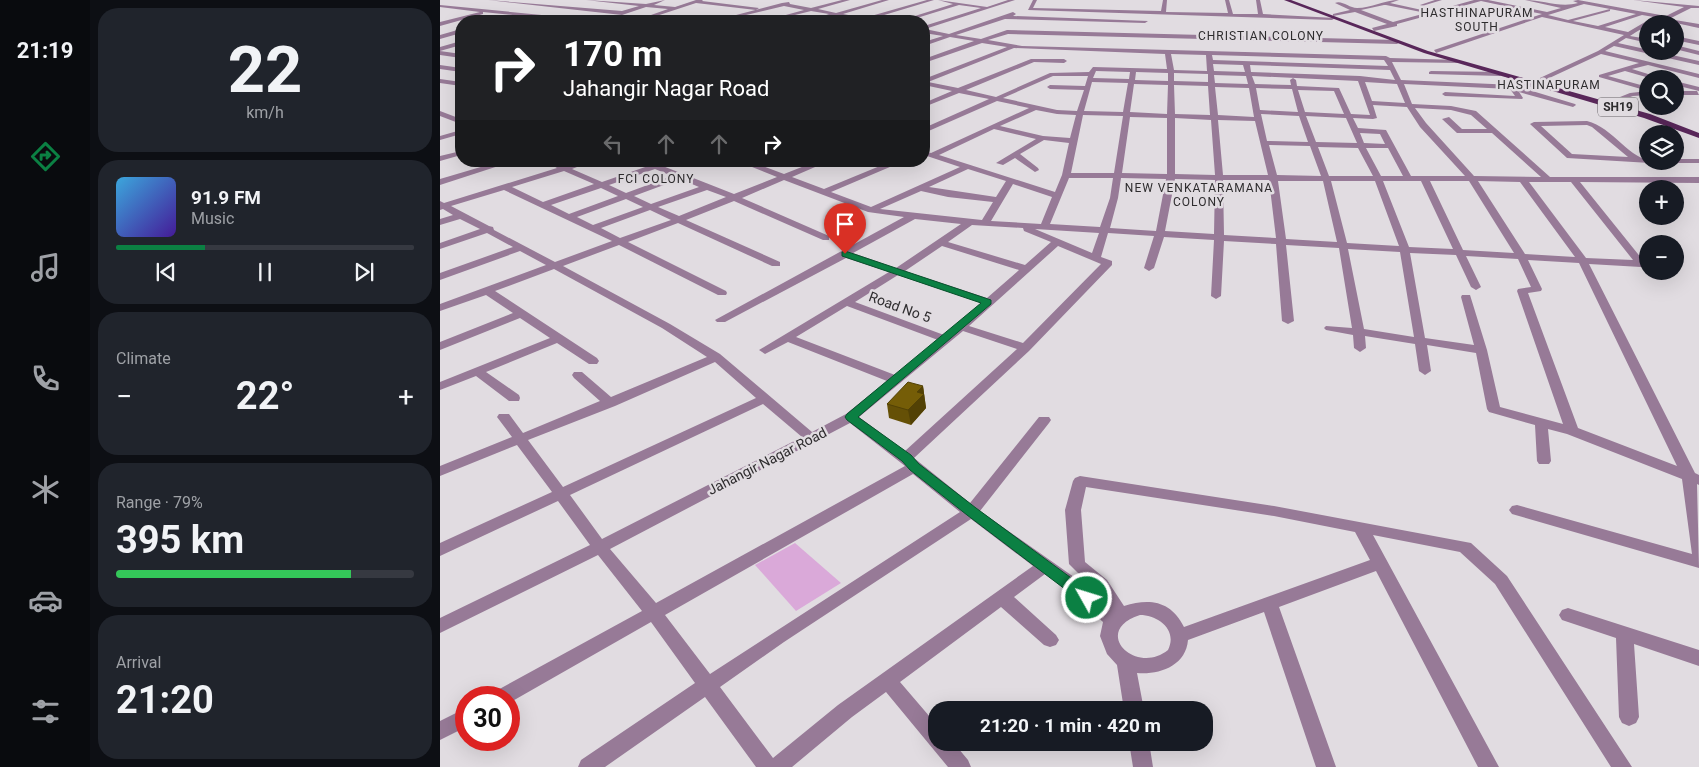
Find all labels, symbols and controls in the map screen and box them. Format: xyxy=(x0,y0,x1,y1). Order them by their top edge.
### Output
district label: HASTHINAPURAM SOUTH xyxy=(1420,6,1534,34)
map controls xyxy=(1639,15,1684,280)
button: sound xyxy=(1639,15,1684,60)
district label: CHRISTIAN COLONY xyxy=(1198,29,1324,43)
text: 22 xyxy=(228,32,302,108)
text: 170 m xyxy=(563,34,662,75)
icon: right xyxy=(480,35,545,100)
text: 21:19 xyxy=(17,38,73,63)
button: search xyxy=(1639,70,1684,115)
text: Jahangir Nagar Road xyxy=(563,76,769,101)
district label: HASTINAPURAM xyxy=(1497,78,1601,92)
road number: SH19 xyxy=(1598,98,1638,116)
text: km/h xyxy=(246,103,284,122)
button: layers xyxy=(1639,125,1684,170)
icon: left xyxy=(599,130,627,158)
icon: ahead xyxy=(652,130,680,158)
icon: ahead xyxy=(705,130,733,158)
icon: right xyxy=(758,130,786,158)
icon: directions xyxy=(28,139,63,174)
district label: FCI COLONY xyxy=(618,172,694,186)
button: + xyxy=(1639,180,1684,225)
district label: NEW VENKATARAMANA COLONY xyxy=(1125,181,1273,209)
text: 91.9 FM xyxy=(191,186,261,209)
pin xyxy=(824,203,866,254)
text: Music xyxy=(191,209,234,228)
icon: arrive xyxy=(831,210,859,238)
button: − xyxy=(1639,235,1684,280)
icon: music xyxy=(28,250,63,285)
icon: previous xyxy=(152,258,180,286)
icon: pause xyxy=(251,258,279,286)
icon: next xyxy=(350,258,378,286)
street label: Road No 5 xyxy=(867,288,933,326)
text: Climate xyxy=(116,349,171,368)
icon: phone xyxy=(28,361,63,396)
text: 22° xyxy=(236,374,294,418)
text: − xyxy=(116,380,132,413)
text: + xyxy=(398,380,414,413)
street label: Jahangir Nagar Road xyxy=(705,424,829,498)
icon: climate xyxy=(28,472,63,507)
text: Range · 79% xyxy=(116,493,203,512)
text: 395 km xyxy=(116,518,244,562)
position arrow xyxy=(1060,571,1112,623)
icon: car xyxy=(28,583,63,618)
text: Arrival xyxy=(116,653,161,672)
text: 21:20 xyxy=(116,678,214,722)
speed limit sign: 30 xyxy=(455,686,520,751)
icon: filters xyxy=(28,694,63,729)
text: 21:20 · 1 min · 420 m xyxy=(980,714,1161,737)

